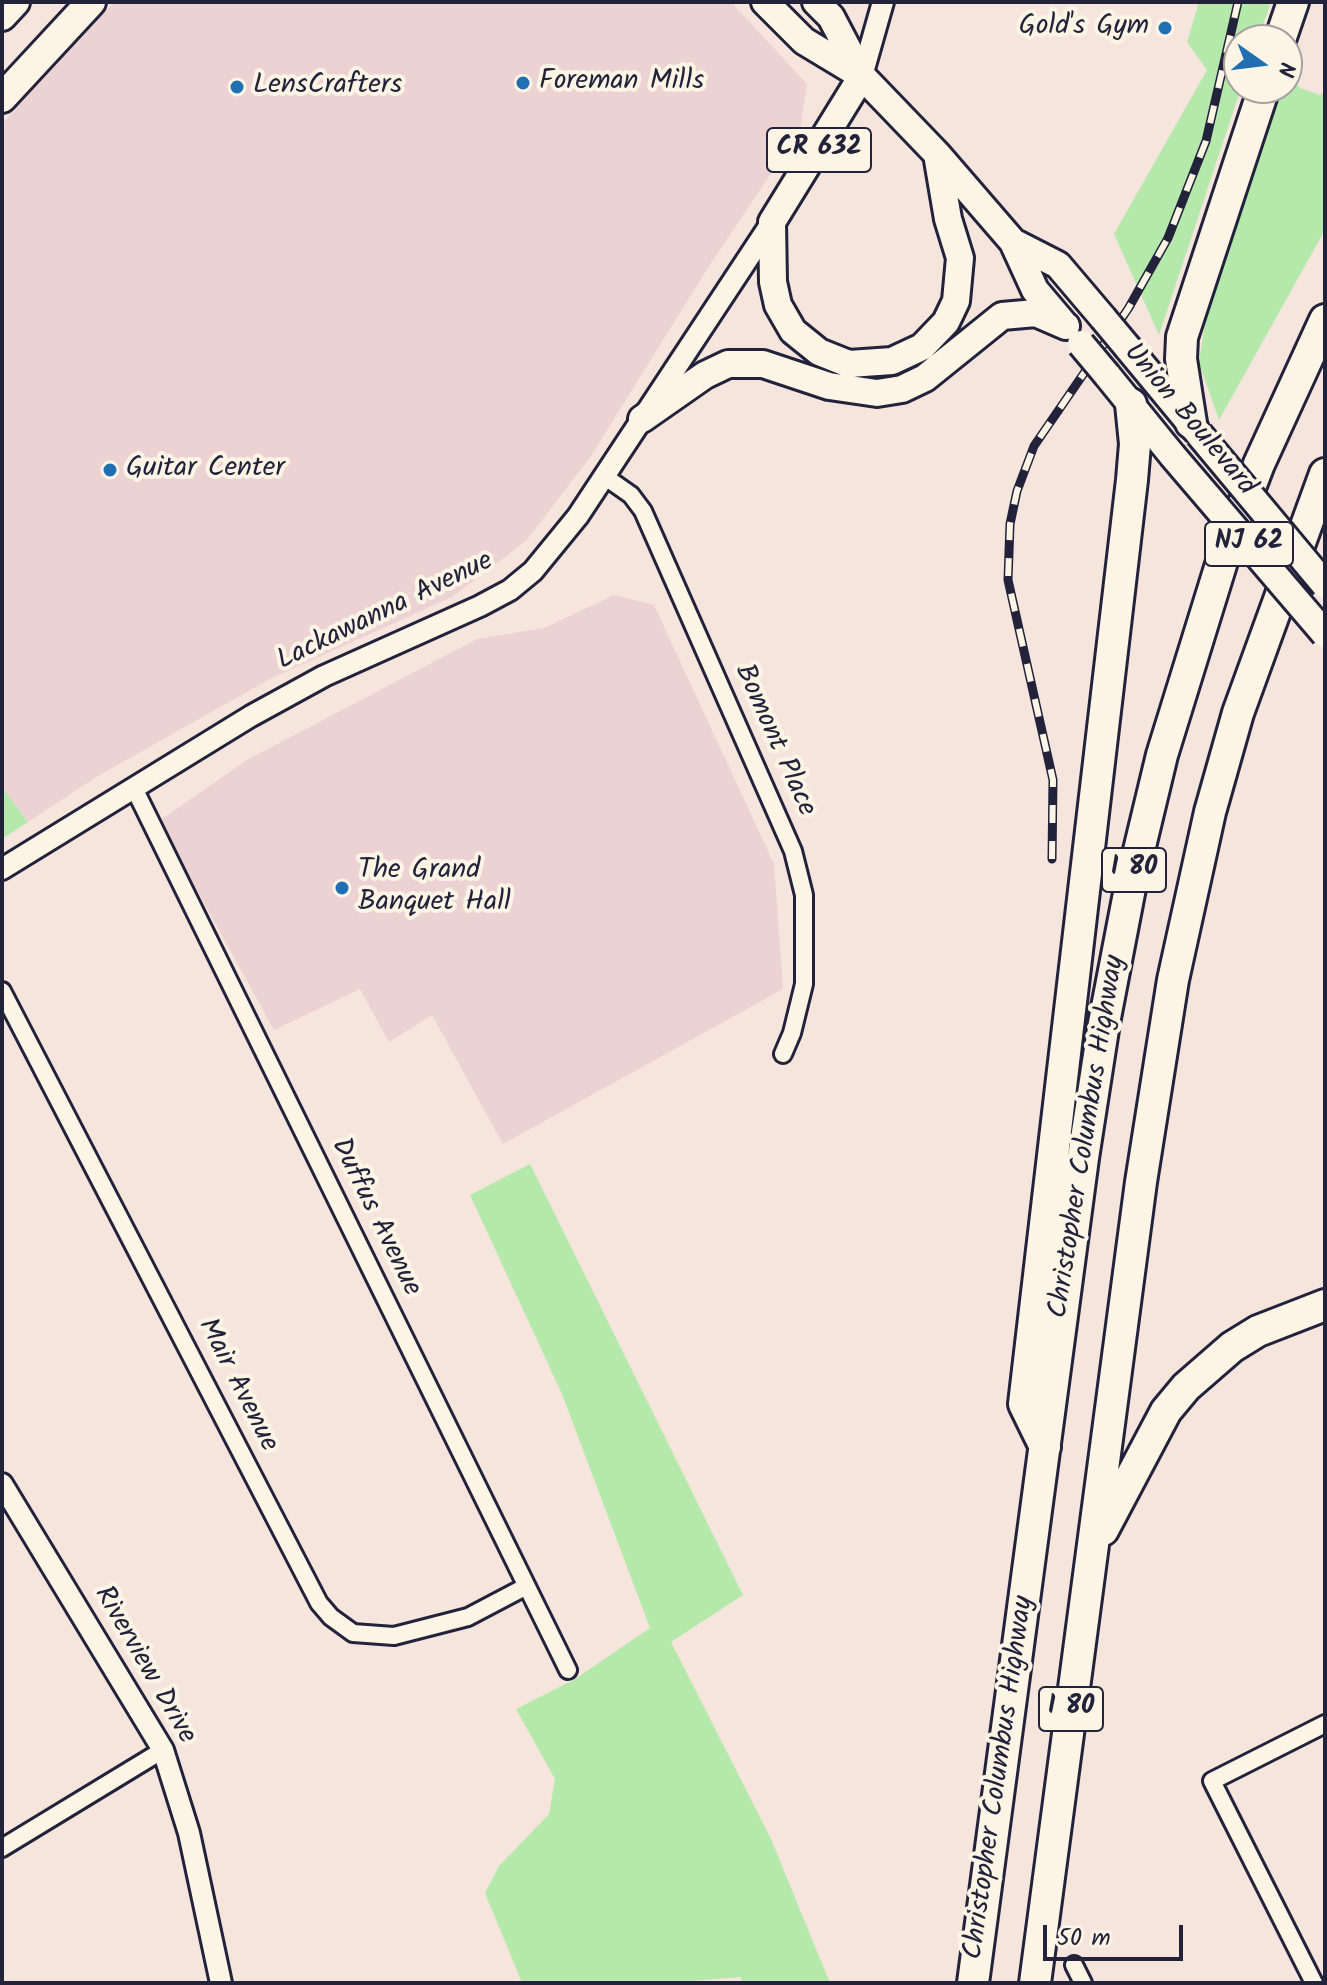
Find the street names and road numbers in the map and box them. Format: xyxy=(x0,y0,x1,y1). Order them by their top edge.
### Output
road number: CR 632 xyxy=(767,128,871,172)
street label: Union Boulevard xyxy=(1114,338,1262,504)
road number: NJ 62 xyxy=(1205,522,1293,566)
street label: Lackawanna Avenue xyxy=(273,546,499,680)
street label: Bomont Place xyxy=(725,660,821,822)
road number: I 80 xyxy=(1102,848,1166,892)
street label: Christopher Columbus Highway xyxy=(1044,953,1134,1321)
street label: Duffus Avenue xyxy=(321,1134,427,1302)
street label: Mair Avenue xyxy=(188,1314,284,1458)
street label: Riverview Drive xyxy=(84,1581,202,1751)
street label: Christopher Columbus Highway xyxy=(959,1594,1043,1962)
road number: I 80 xyxy=(1039,1687,1103,1731)

